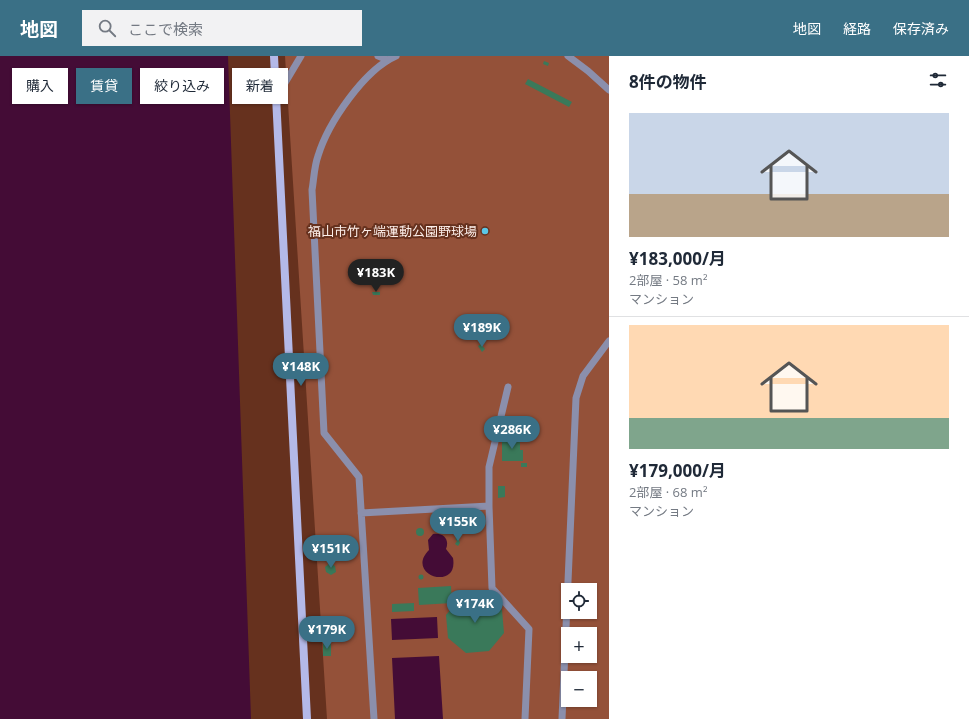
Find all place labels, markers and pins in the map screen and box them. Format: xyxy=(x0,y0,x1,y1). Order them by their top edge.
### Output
place label: 福山市竹ヶ端運動公園野球場 xyxy=(308,222,477,240)
marker: 福山市竹ヶ端運動公園野球場 xyxy=(480,226,490,236)
pin: ¥183K xyxy=(348,259,404,293)
pin: ¥189K xyxy=(454,314,510,348)
pin: ¥148K xyxy=(273,353,329,387)
pin: ¥286K xyxy=(484,416,540,450)
pin: ¥155K xyxy=(430,508,486,542)
pin: ¥151K xyxy=(303,535,359,569)
pin: ¥174K xyxy=(447,590,503,624)
pin: ¥179K xyxy=(299,616,355,650)

